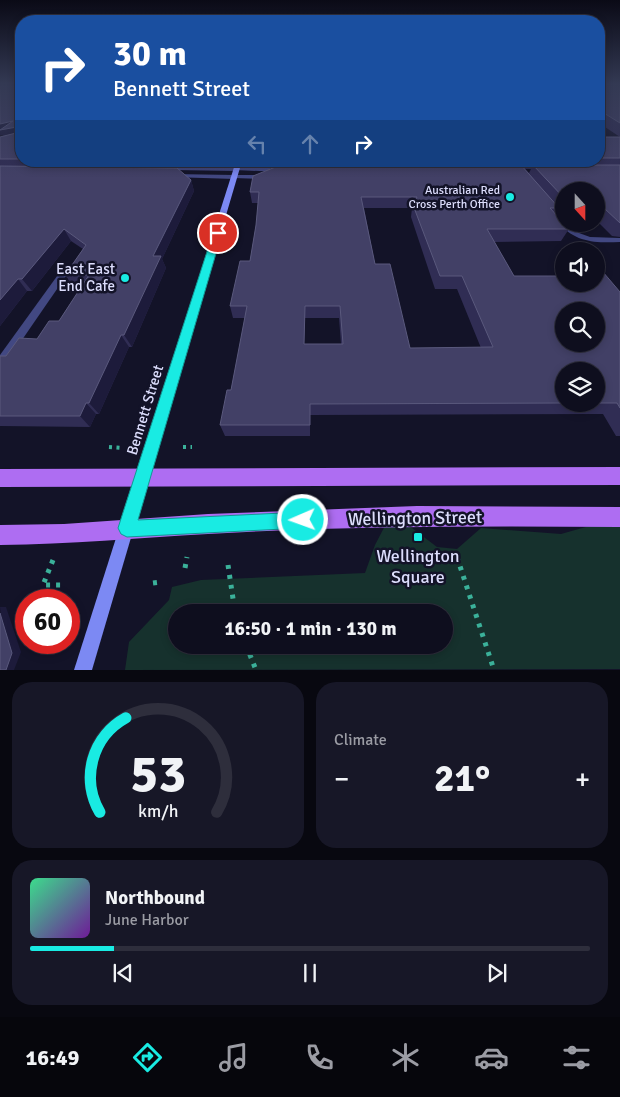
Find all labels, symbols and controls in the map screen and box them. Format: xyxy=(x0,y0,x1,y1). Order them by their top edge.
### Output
text: 30 m xyxy=(113,32,187,75)
icon: right xyxy=(30,35,95,100)
text: Bennett Street xyxy=(113,75,250,102)
icon: left xyxy=(243,130,271,158)
icon: ahead xyxy=(296,130,324,158)
icon: right xyxy=(349,130,377,158)
north arrow xyxy=(555,182,605,232)
map controls xyxy=(555,182,605,412)
place label: Australian Red Cross Perth Office xyxy=(408,183,500,212)
marker: Australian Red Cross Perth Office xyxy=(504,191,516,203)
pin xyxy=(197,212,239,254)
icon: arrive xyxy=(204,219,232,247)
button: sound xyxy=(555,242,605,292)
place label: East East End Cafe xyxy=(56,260,115,295)
marker: East East End Cafe xyxy=(119,272,131,284)
button: search xyxy=(555,302,605,352)
button: layers xyxy=(555,362,605,412)
street label: Bennett Street xyxy=(123,363,167,457)
position arrow xyxy=(276,493,328,545)
street label: Wellington Street xyxy=(348,506,482,530)
marker: Wellington Square xyxy=(412,531,424,543)
place label: Wellington Square xyxy=(376,545,460,588)
speed limit sign: 60 xyxy=(15,589,80,654)
text: 16:50 · 1 min · 130 m xyxy=(224,617,397,641)
text: Climate xyxy=(334,730,387,750)
text: 53 xyxy=(130,742,186,806)
text: 21° xyxy=(434,755,490,802)
text: − xyxy=(334,762,349,796)
text: + xyxy=(575,762,590,796)
text: km/h xyxy=(138,800,178,822)
text: Northbound xyxy=(105,886,205,910)
text: June Harbor xyxy=(105,910,189,930)
icon: previous xyxy=(109,959,137,987)
icon: pause xyxy=(296,959,324,987)
icon: next xyxy=(483,959,511,987)
icon: directions xyxy=(130,1040,165,1075)
icon: music xyxy=(216,1040,251,1075)
icon: phone xyxy=(302,1040,337,1075)
icon: climate xyxy=(388,1040,423,1075)
icon: car xyxy=(474,1040,509,1075)
icon: filters xyxy=(559,1040,594,1075)
text: 16:49 xyxy=(25,1044,79,1071)

